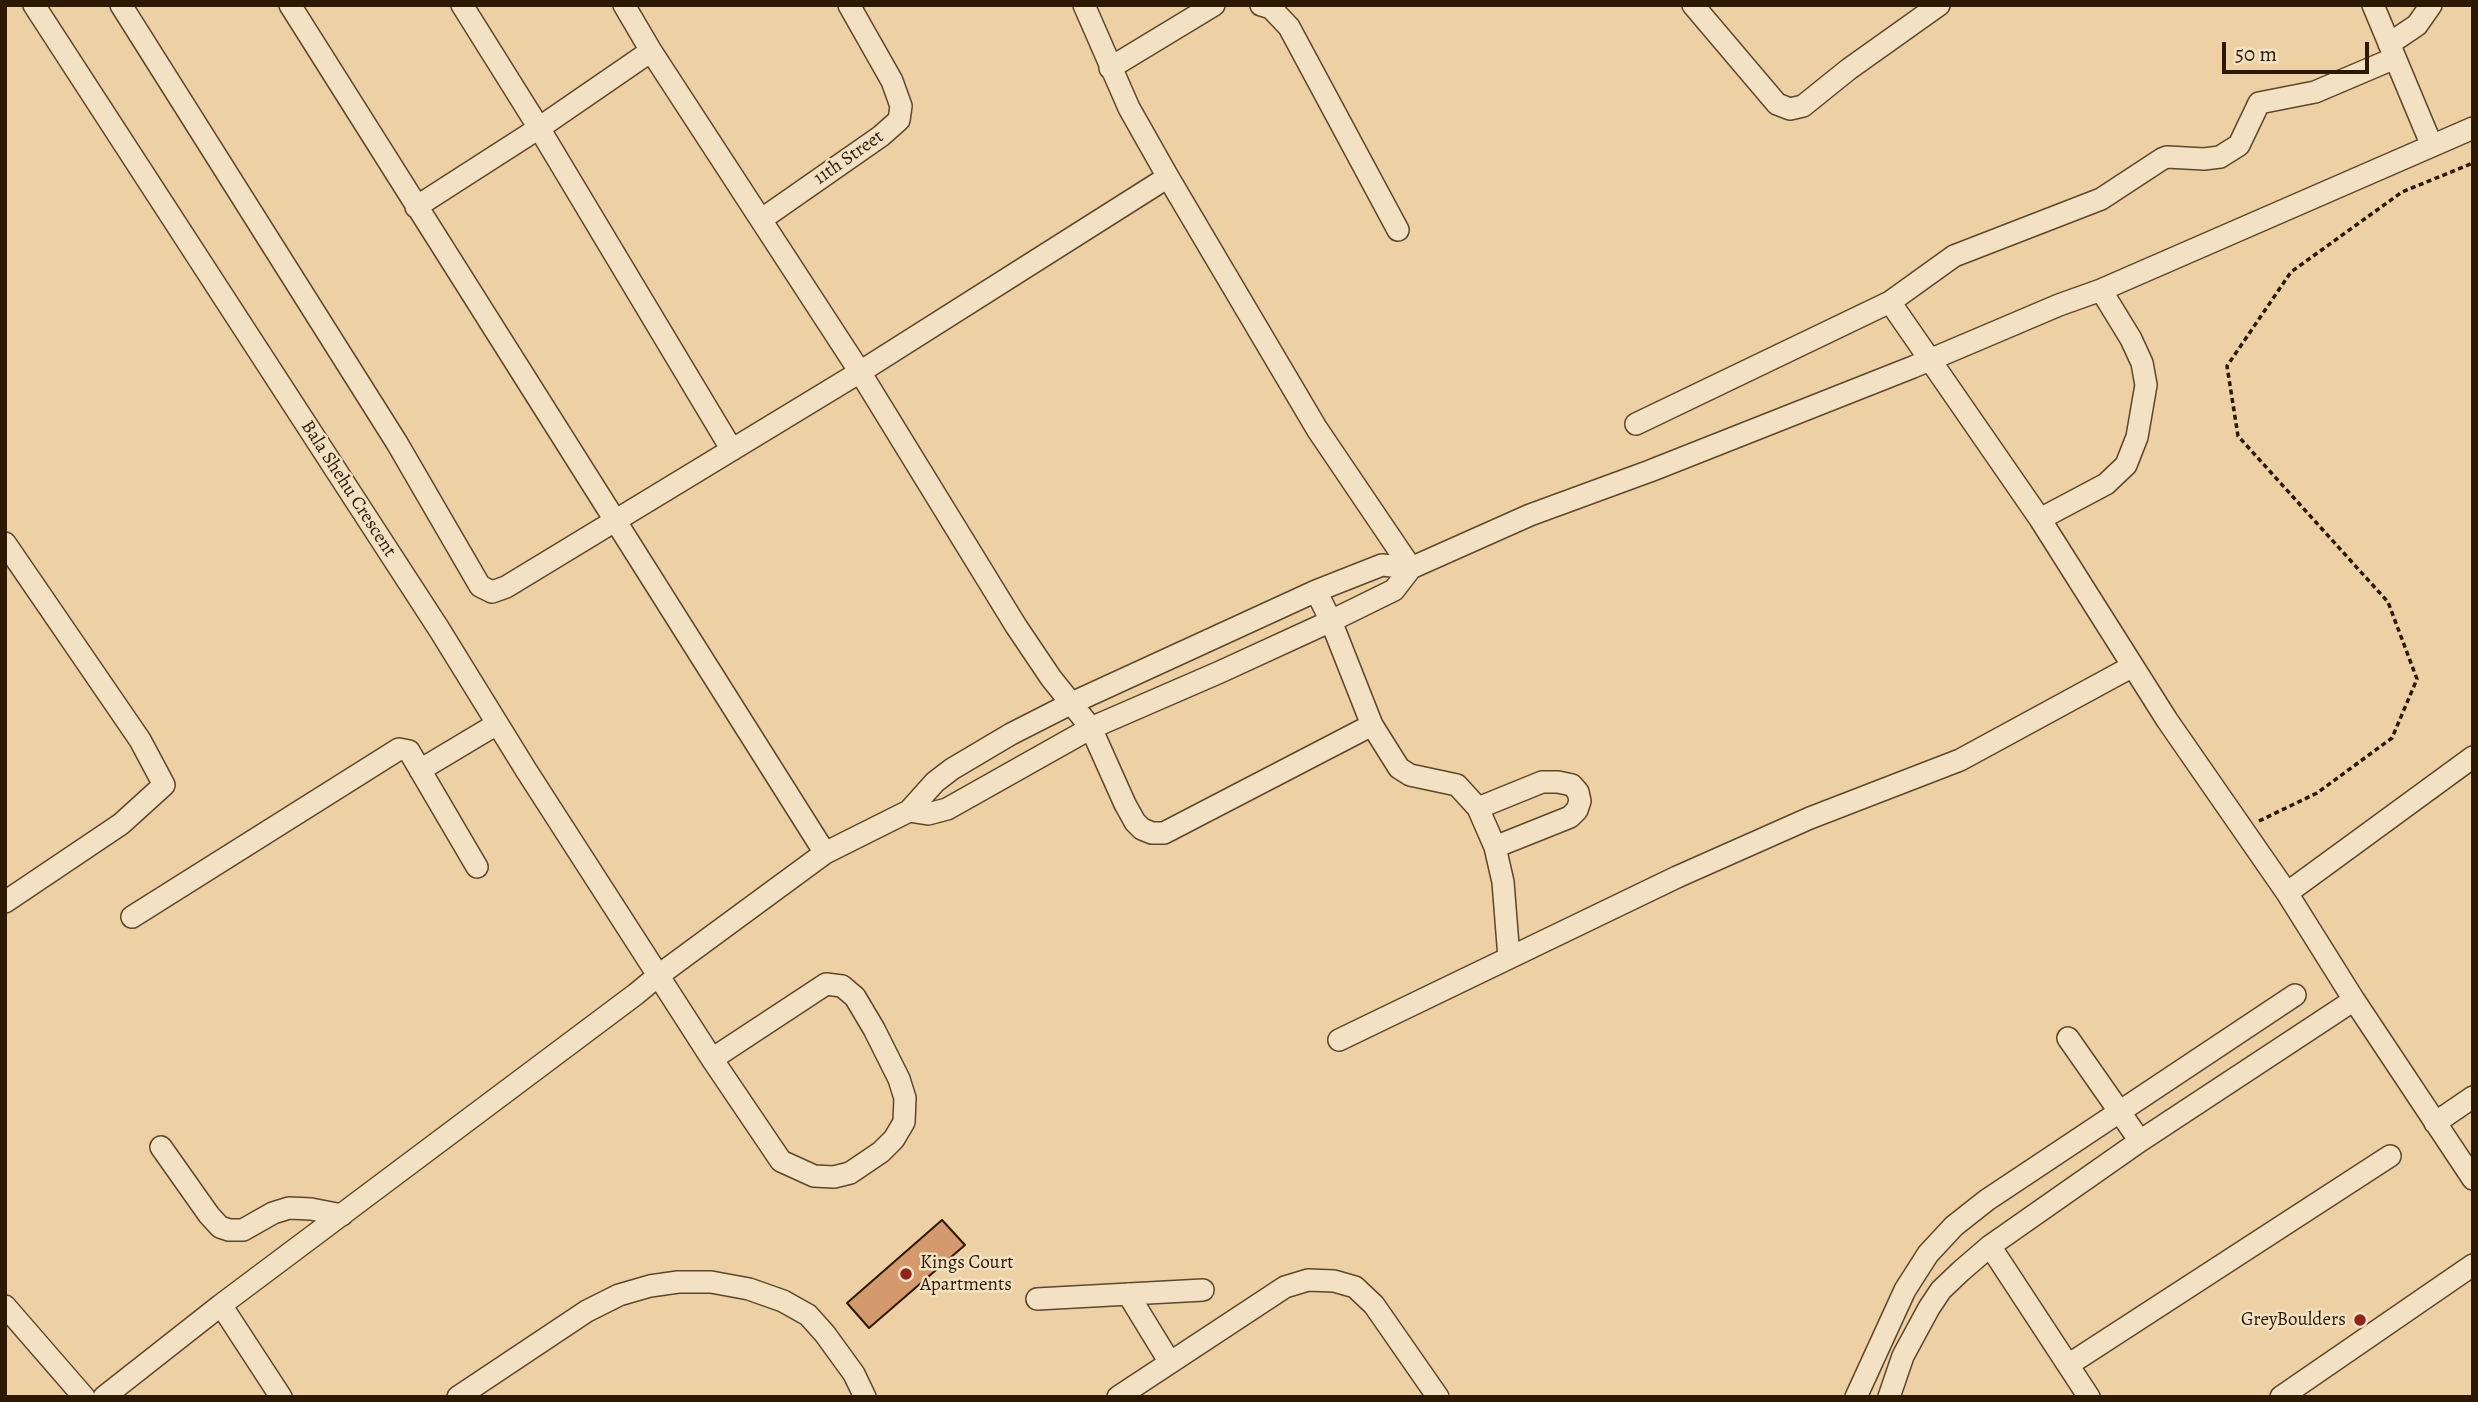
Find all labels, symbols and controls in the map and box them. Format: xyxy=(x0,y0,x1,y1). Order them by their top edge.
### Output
scale bar xyxy=(2226,28,2373,72)
text: 50 m xyxy=(2235,40,2277,68)
street label: 11th Street xyxy=(810,126,888,190)
street label: Bala Shehu Crescent xyxy=(295,417,401,561)
place label: Kings Court Apartments xyxy=(920,1252,1013,1296)
marker: Kings Court Apartments xyxy=(898,1266,914,1282)
place label: GreyBoulders xyxy=(2241,1309,2346,1331)
marker: GreyBoulders xyxy=(2352,1312,2368,1328)

